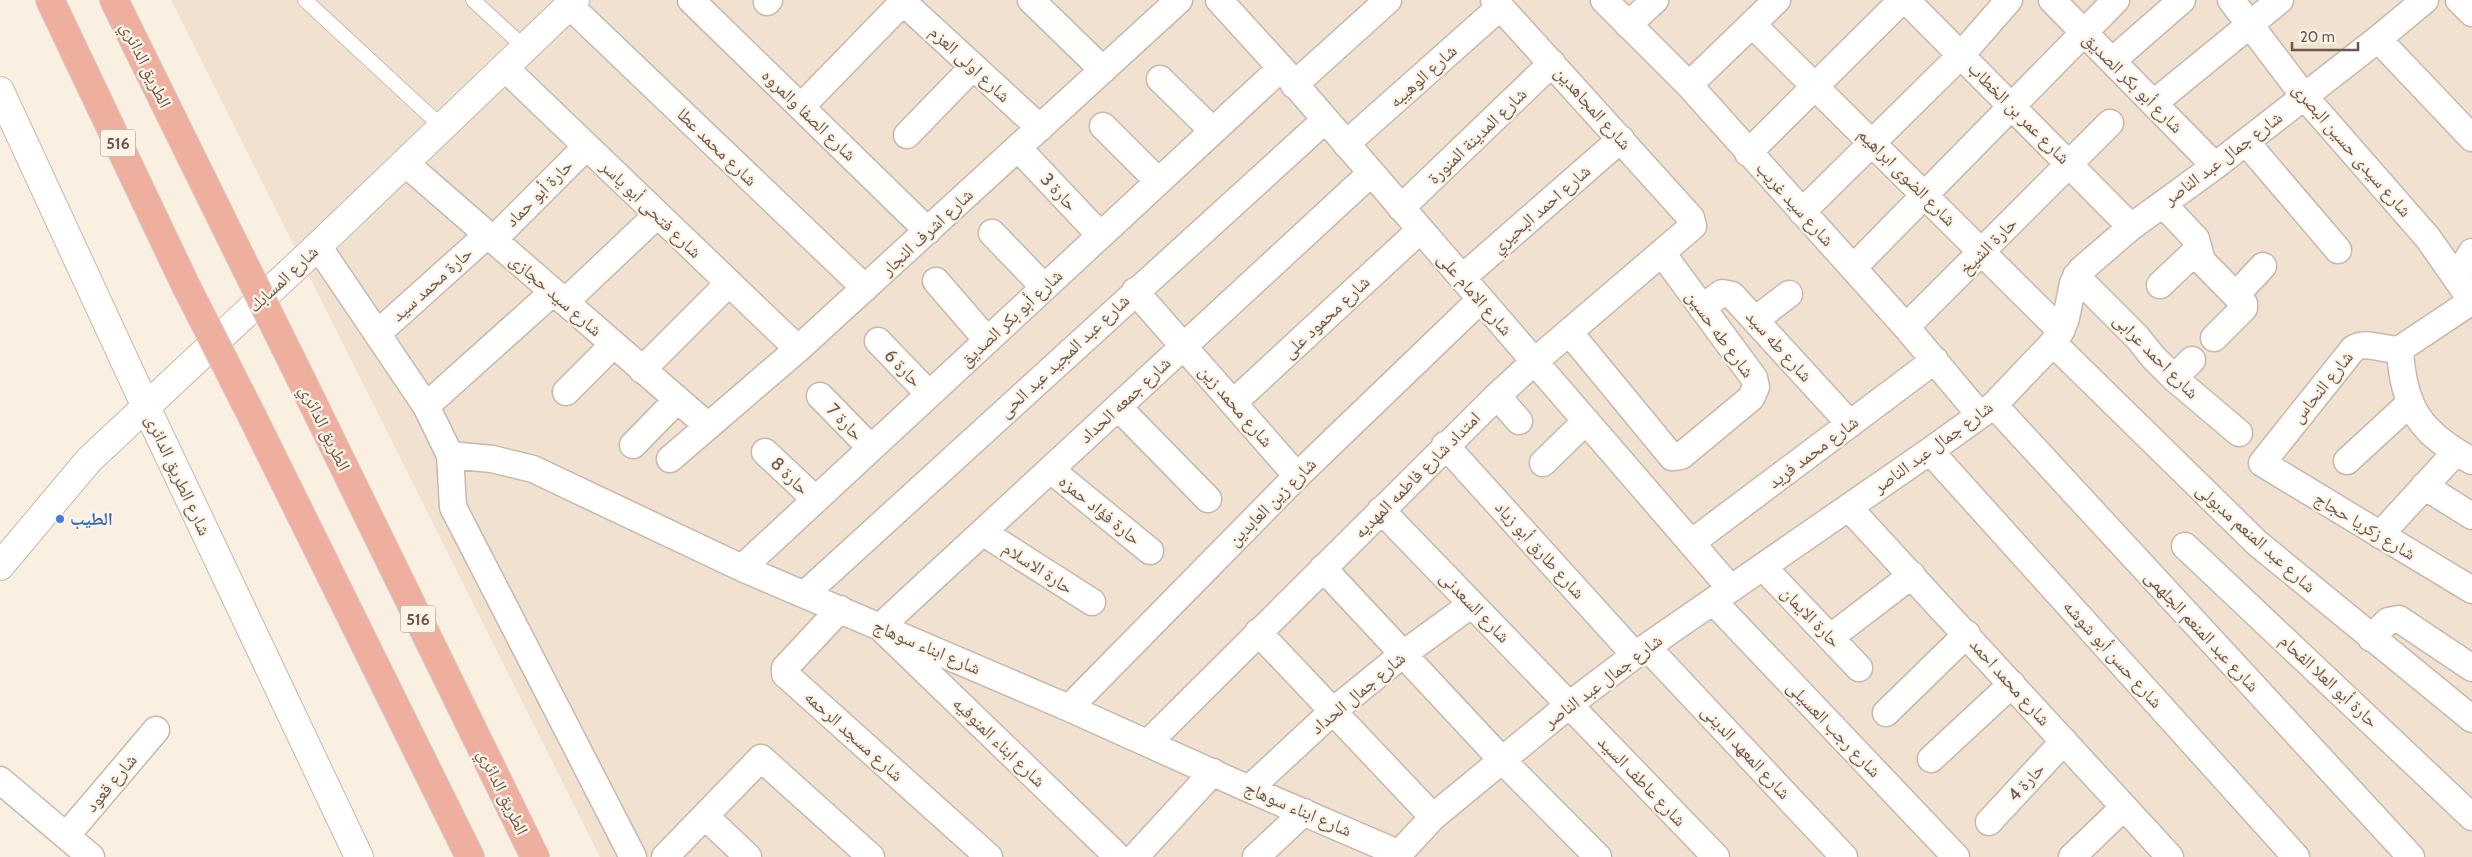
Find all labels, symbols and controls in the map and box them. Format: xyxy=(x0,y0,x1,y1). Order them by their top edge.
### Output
street label: الطريق الدائري xyxy=(113,18,176,113)
scale bar xyxy=(2292,20,2358,52)
street label: شارع اولى العزم xyxy=(924,21,1015,108)
street label: شارع أبو بكر الصديق xyxy=(2078,28,2188,138)
text: 20 m xyxy=(2300,28,2335,46)
street label: شارع الوهيبه xyxy=(1384,40,1462,112)
street label: شارع عمر بن الخطاب xyxy=(1963,57,2075,169)
street label: شارع المجاهدين xyxy=(1550,62,1636,154)
street label: شارع الصفا والمروه xyxy=(757,64,861,166)
street label: شارع سيدى حسين البصرى xyxy=(2288,78,2416,222)
street label: شارع المدينة المنورة xyxy=(1423,83,1531,189)
street label: شارع محمد عطا xyxy=(672,103,762,191)
street label: شارع جمال عبد الناصر xyxy=(2159,106,2287,210)
street label: شارع الضوى ابراهيم xyxy=(1853,123,1961,231)
road number: 516 xyxy=(100,130,136,156)
street label: حارة أبو حماد xyxy=(500,154,578,232)
street label: شارع فتحى أبو ياسر xyxy=(595,154,706,263)
street label: شارع سيد غريب xyxy=(1751,157,1839,251)
street label: شارع احمد البحيري xyxy=(1487,160,1597,261)
street label: حارة 3 xyxy=(1036,168,1082,216)
street label: شارع اشرف النجار xyxy=(876,184,978,281)
street label: حارة الشيخ xyxy=(1954,212,2022,280)
street label: شارع المسابك xyxy=(243,241,323,317)
street label: حارة محمد سيد xyxy=(387,242,477,326)
street label: شارع الامام على xyxy=(1432,248,1517,341)
street label: شارع سيد حجازى xyxy=(505,249,607,341)
street label: شارع أبو بكر الصديق xyxy=(955,265,1067,371)
street label: شارع محمود على xyxy=(1278,271,1374,363)
street label: شارع طه حسين xyxy=(1681,286,1759,382)
street label: شارع عبد المجيد عبد الحى xyxy=(994,290,1134,422)
street label: شارع طه سيد xyxy=(1741,305,1817,387)
street label: شارع احمد عرابى xyxy=(2109,309,2203,403)
street label: حارة 6 xyxy=(880,344,926,392)
street label: شارع النحاس xyxy=(2286,347,2358,427)
street label: شارع جمعه الحداد xyxy=(1075,352,1175,448)
street label: شارع محمد زين xyxy=(1194,360,1278,452)
street label: الطريق الدائري xyxy=(292,381,355,476)
street label: شارع جمال عبد الناصر xyxy=(1868,396,1997,498)
street label: حارة 7 xyxy=(822,399,868,445)
street label: امتداد شارع فاطمه المهديه xyxy=(1349,407,1485,543)
street label: شارع الطريق الدائرى xyxy=(140,411,216,539)
street label: شارع محمد فريد xyxy=(1763,411,1863,493)
street label: حارة 8 xyxy=(766,452,814,500)
street label: شارع زين العابدين xyxy=(1223,453,1321,551)
street label: حارة فؤاد حمزه xyxy=(1054,470,1146,550)
street label: شارع عبد المنعم مدبولى xyxy=(2191,479,2320,598)
street label: شارع زكريا حجاج xyxy=(2310,487,2420,566)
street label: شارع طارق أبو زياد xyxy=(1490,496,1590,604)
place label: الطيب xyxy=(70,508,113,530)
marker: الطيب xyxy=(54,513,66,525)
street label: حارة الاسلام xyxy=(998,537,1077,600)
street label: شارع السعدنى xyxy=(1435,566,1515,648)
street label: شارع عبد المنعم الجلهمى xyxy=(2139,566,2264,697)
street label: حارة الايمان xyxy=(1776,582,1846,652)
street label: شارع حسن أبو شوشه xyxy=(2059,595,2167,713)
road number: 516 xyxy=(400,606,436,632)
street label: شارع ابناء سوهاج xyxy=(870,614,984,680)
street label: شارع جمال عبد الناصر xyxy=(1539,629,1667,733)
street label: حارة أبو العلا الفحام xyxy=(2274,630,2383,733)
street label: شارع محمد احمد xyxy=(1965,634,2055,730)
street label: شارع جمال الحداد xyxy=(1306,647,1410,739)
street label: شارع رجب العسيلى xyxy=(1782,676,1886,782)
street label: شارع مسجد الرحمه xyxy=(800,686,908,786)
street label: شارع ابناء المنوفيه xyxy=(948,692,1050,792)
street label: شارع المعهد الدينى xyxy=(1697,700,1795,804)
street label: شارع عاطف السيد xyxy=(1593,731,1691,831)
street label: الطريق الدائري xyxy=(470,745,533,840)
street label: شارع قعود xyxy=(80,749,142,817)
street label: حارة 4 xyxy=(2003,758,2049,806)
street label: شارع ابناء سوهاج xyxy=(1241,776,1355,842)

